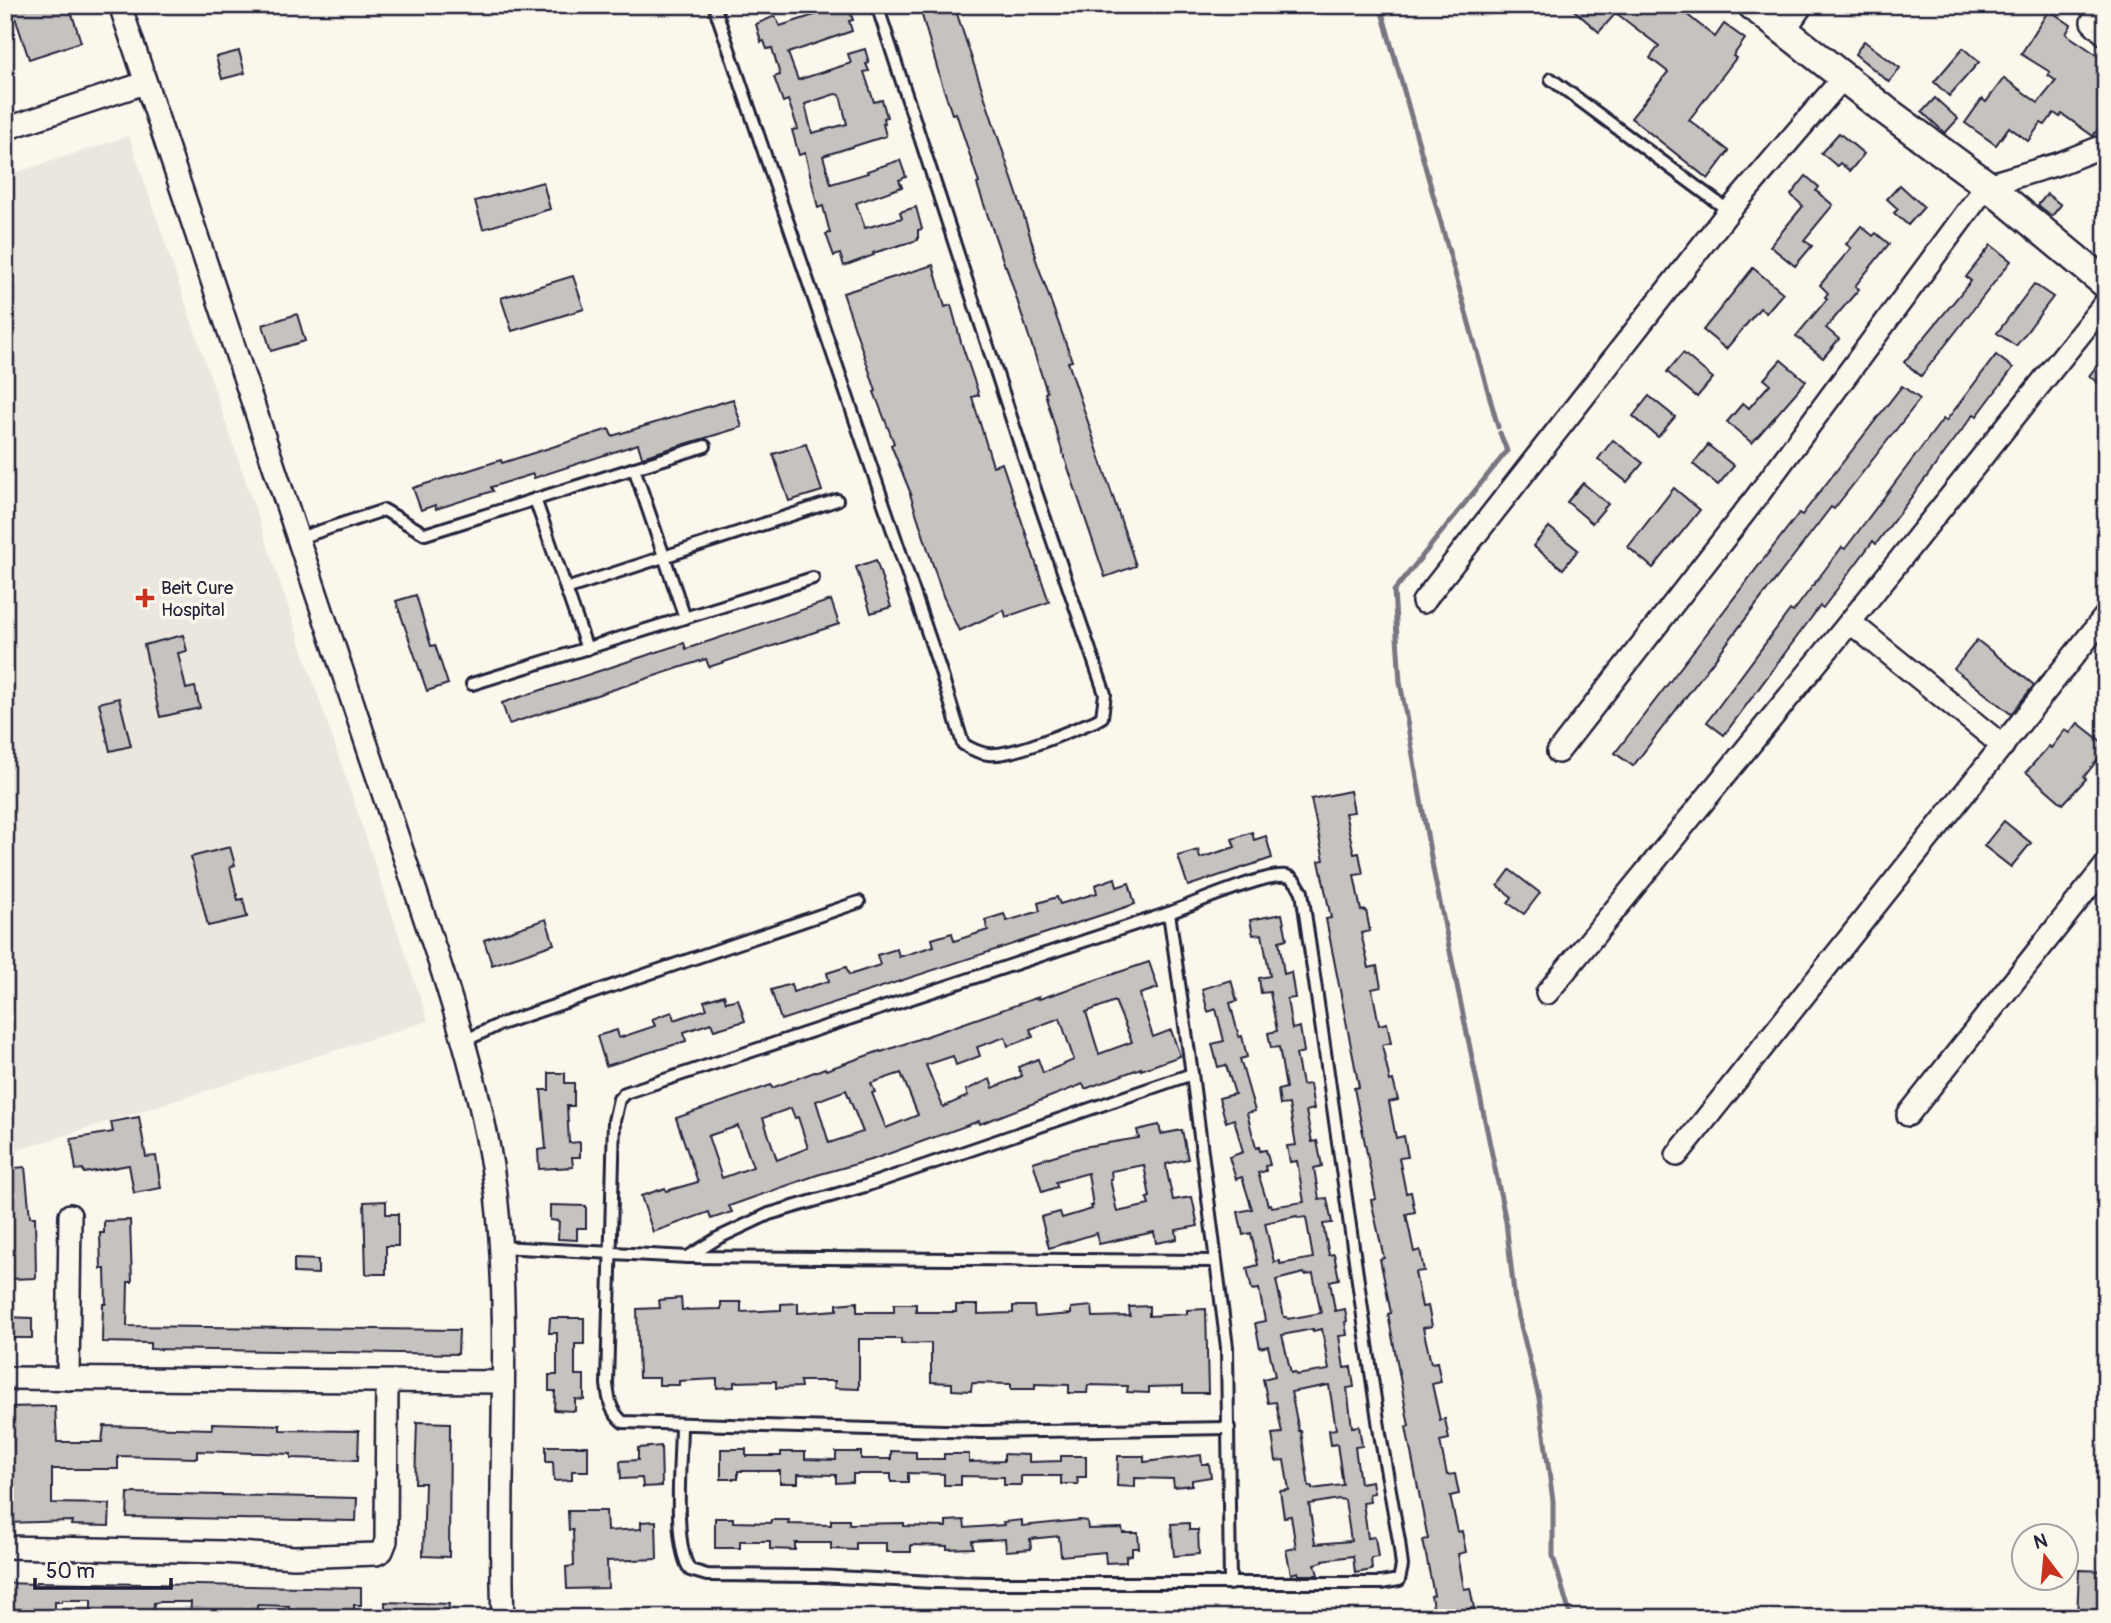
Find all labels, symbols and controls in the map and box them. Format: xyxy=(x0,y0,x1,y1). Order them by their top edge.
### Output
place label: Beit Cure Hospital xyxy=(161,576,234,622)
marker: Beit Cure Hospital xyxy=(135,588,155,608)
north arrow xyxy=(2010,1522,2080,1592)
text: N xyxy=(2031,1528,2050,1555)
scale bar xyxy=(35,1546,172,1590)
text: 50 m xyxy=(46,1558,95,1585)

